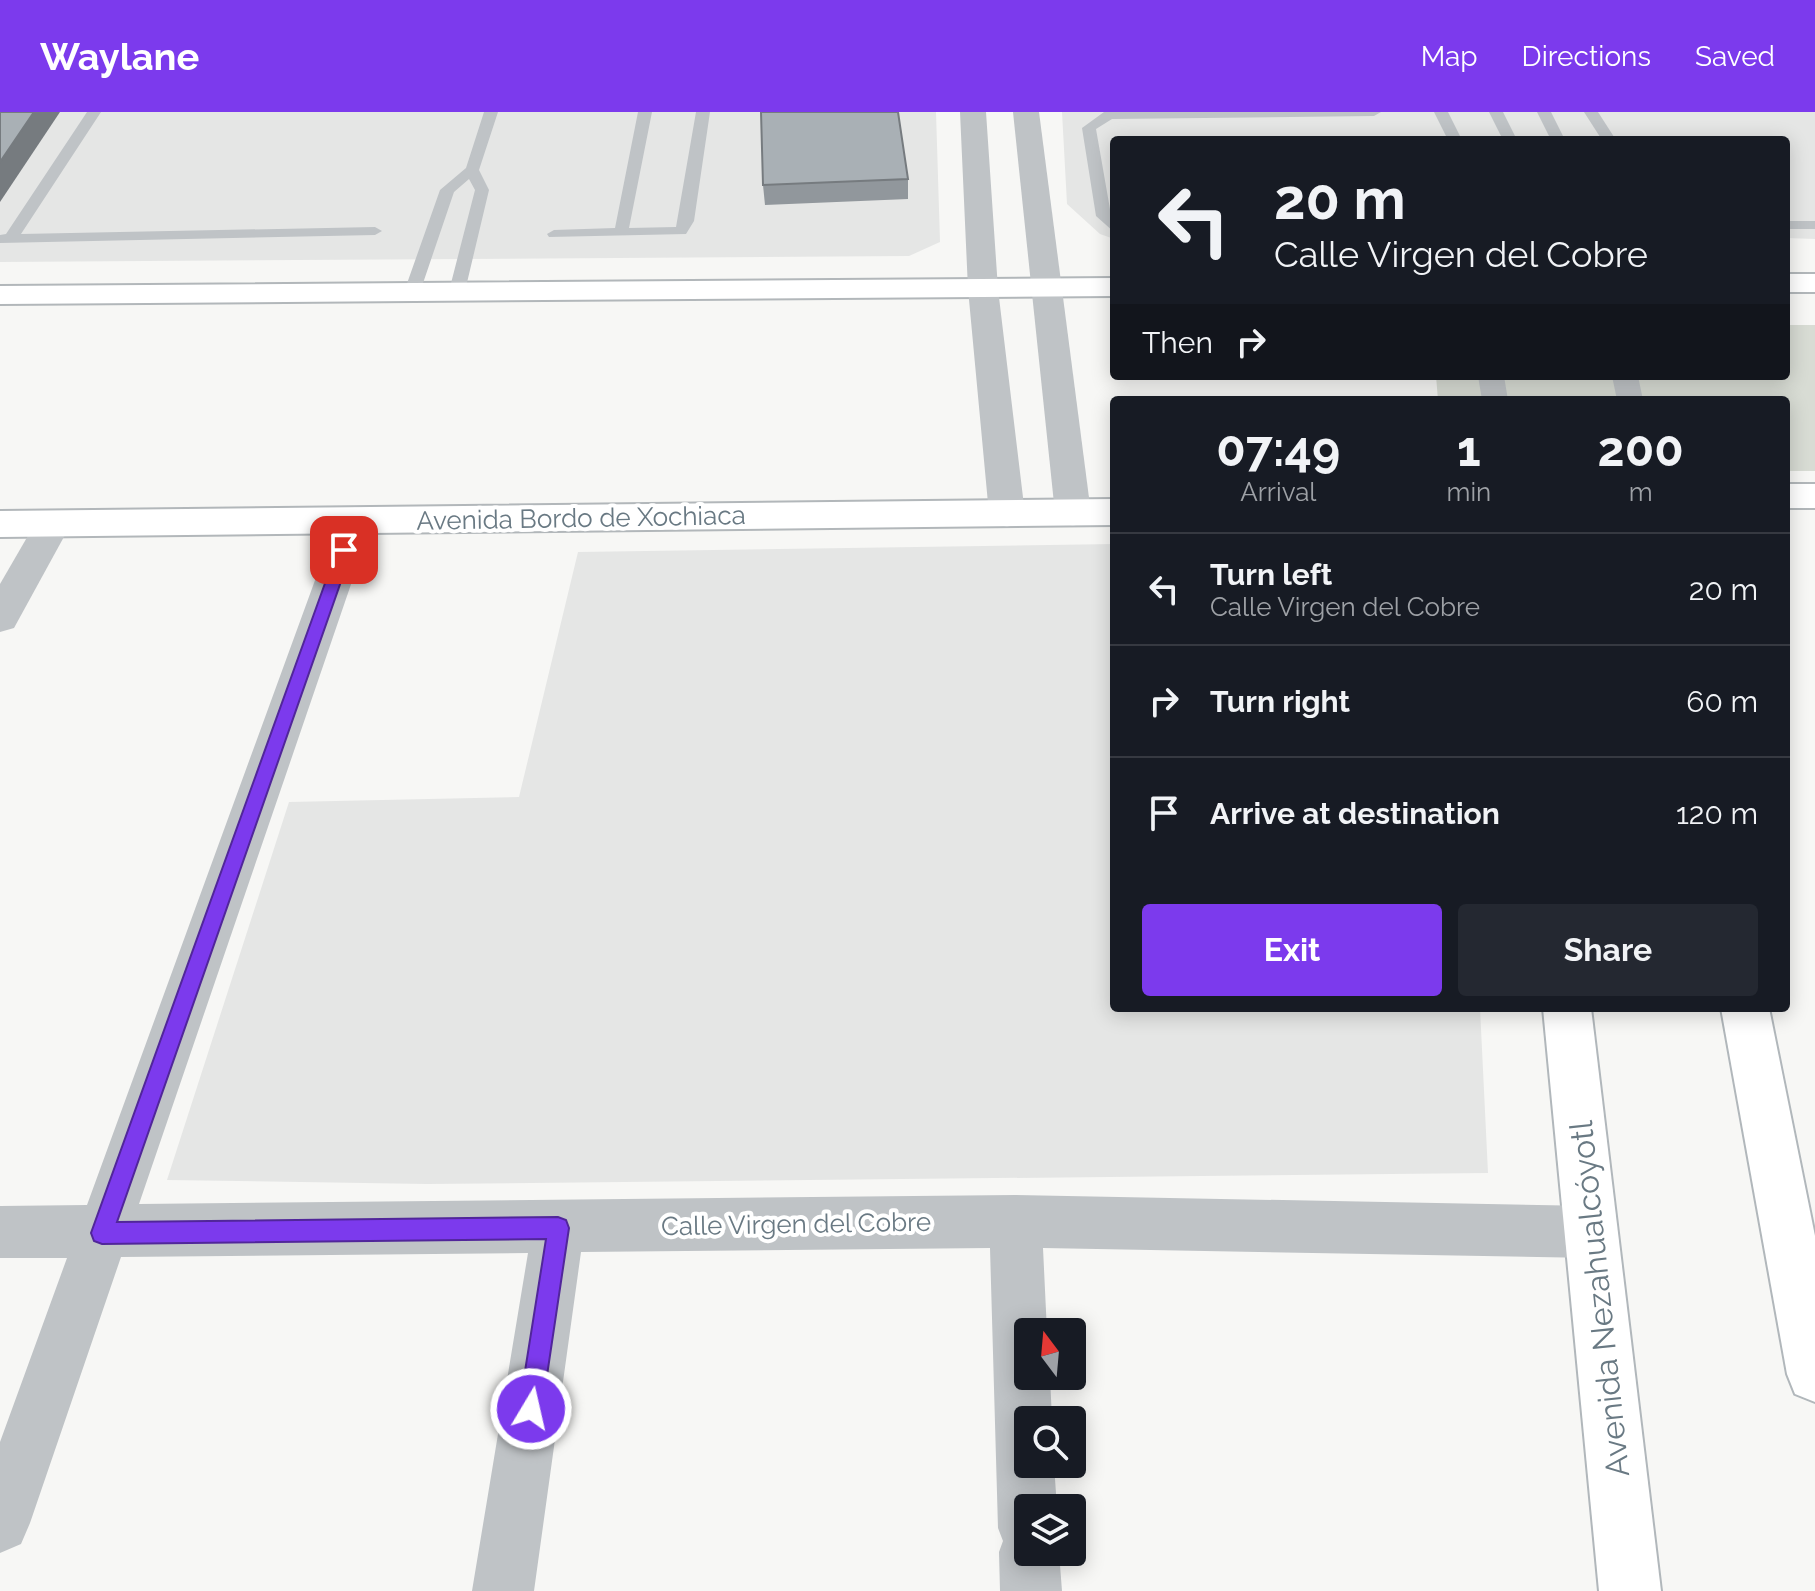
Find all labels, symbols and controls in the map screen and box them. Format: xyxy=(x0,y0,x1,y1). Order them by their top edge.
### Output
text: Waylane xyxy=(40,34,199,79)
text: Map xyxy=(1421,40,1478,73)
text: Directions xyxy=(1522,40,1651,73)
text: Saved xyxy=(1695,40,1775,73)
text: 20 m xyxy=(1274,166,1406,232)
icon: left xyxy=(1142,168,1246,272)
text: Calle Virgen del Cobre xyxy=(1274,233,1648,275)
icon: right xyxy=(1229,320,1273,364)
text: Then xyxy=(1142,325,1213,360)
text: 07:49 xyxy=(1216,421,1340,477)
text: 1 xyxy=(1457,421,1481,477)
text: 200 xyxy=(1598,421,1684,477)
text: Arrival xyxy=(1240,477,1316,507)
text: min xyxy=(1447,477,1491,507)
text: m xyxy=(1629,477,1653,507)
street label: Avenida Bordo de Xochiaca xyxy=(416,500,746,536)
pin xyxy=(310,516,378,584)
icon: arrive xyxy=(322,528,366,572)
text: Turn left xyxy=(1210,557,1332,592)
icon: left xyxy=(1142,567,1186,611)
text: 20 m xyxy=(1689,572,1758,607)
text: Calle Virgen del Cobre xyxy=(1210,592,1480,622)
icon: right xyxy=(1142,679,1186,723)
text: Turn right xyxy=(1210,684,1350,719)
text: 60 m xyxy=(1686,684,1758,719)
icon: arrive xyxy=(1142,791,1186,835)
text: Arrive at destination xyxy=(1210,796,1500,831)
text: 120 m xyxy=(1676,796,1758,831)
button: Exit xyxy=(1142,904,1442,996)
button: Share xyxy=(1458,904,1758,996)
street label: Avenida Nezahualcóyotl xyxy=(1562,1119,1636,1479)
street label: Calle Virgen del Cobre xyxy=(661,1207,931,1241)
north arrow xyxy=(1014,1318,1086,1390)
map controls xyxy=(1014,1318,1086,1566)
position arrow xyxy=(489,1367,573,1451)
button: search xyxy=(1014,1406,1086,1478)
button: layers xyxy=(1014,1494,1086,1566)

